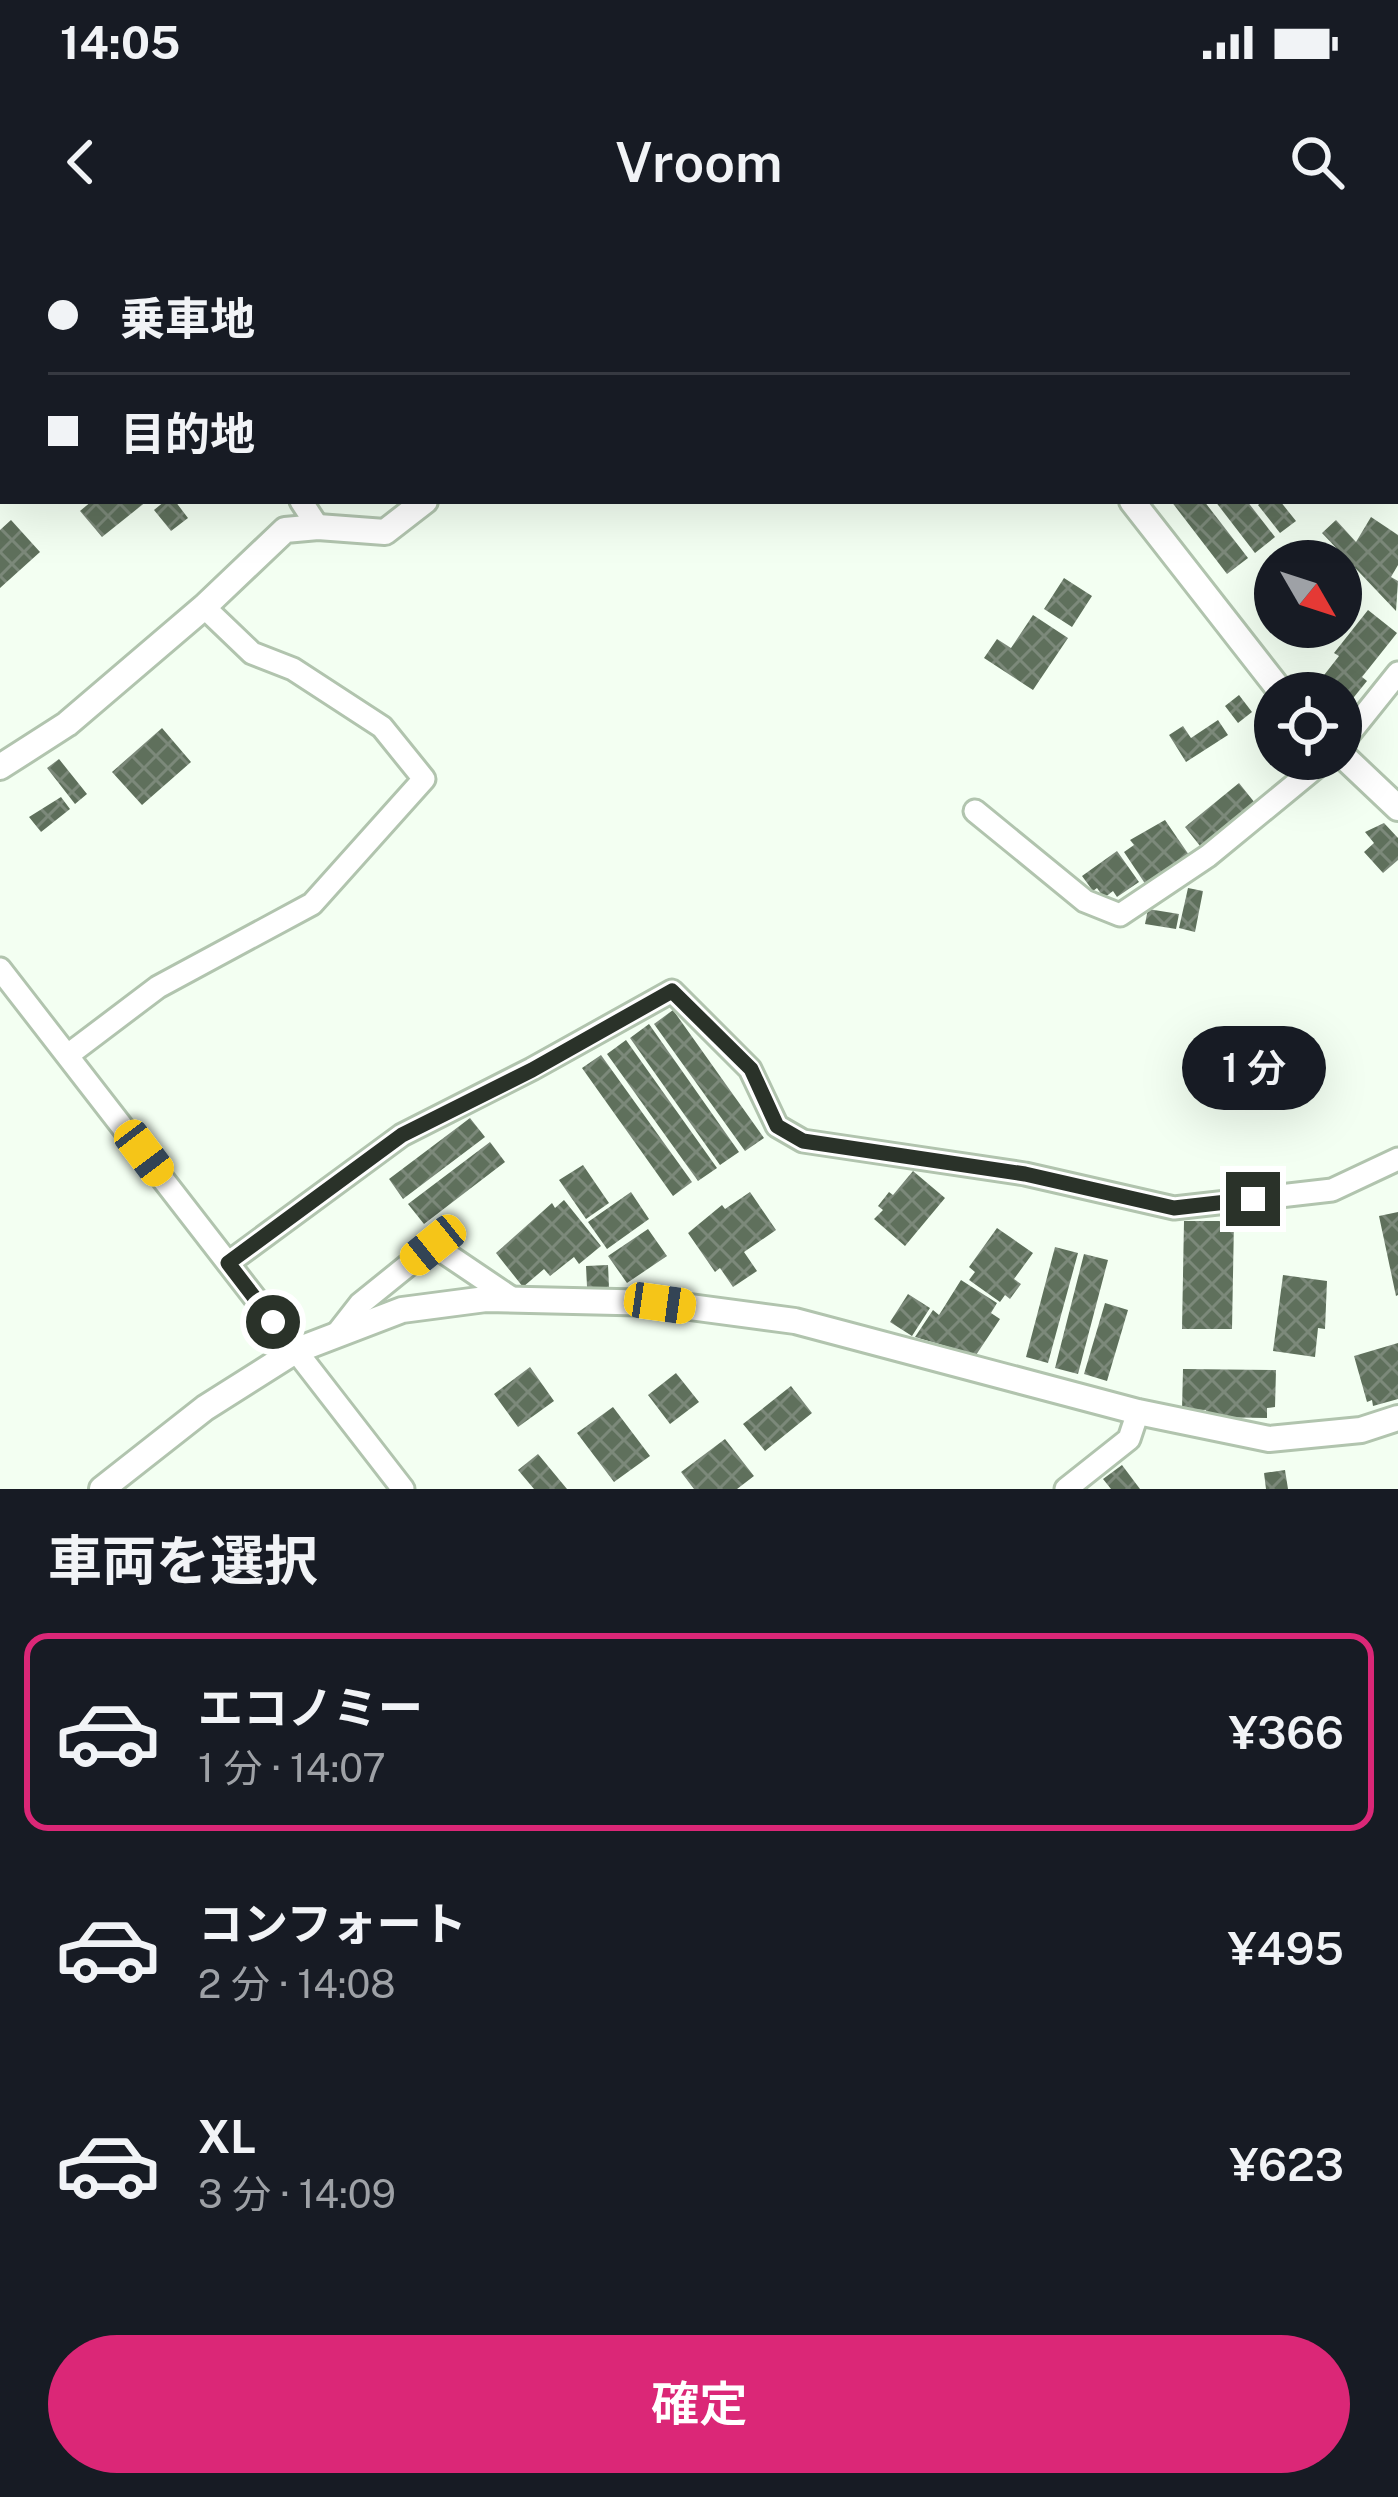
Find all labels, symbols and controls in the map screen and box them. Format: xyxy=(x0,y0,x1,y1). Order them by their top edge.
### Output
text: 14:05 xyxy=(60,16,180,69)
icon: back xyxy=(48,129,114,195)
icon: search xyxy=(1284,129,1350,195)
text: Vroom xyxy=(615,131,783,194)
text: 乗車地 xyxy=(120,292,255,345)
text: 目的地 xyxy=(120,407,255,460)
north arrow xyxy=(1254,540,1362,648)
map controls xyxy=(1254,540,1362,780)
button: locate xyxy=(1254,672,1362,780)
callout: 1 分 xyxy=(1181,1025,1325,1109)
text: 1 分 xyxy=(1222,1045,1286,1091)
car xyxy=(108,1113,180,1193)
route end xyxy=(1226,1172,1280,1226)
car xyxy=(394,1208,472,1282)
car xyxy=(622,1280,698,1326)
route start xyxy=(246,1295,300,1349)
text: 車両を選択 xyxy=(48,1529,318,1592)
icon: car xyxy=(54,1678,162,1786)
text: エコノミー xyxy=(198,1681,423,1734)
text: ¥366 xyxy=(1229,1706,1344,1759)
text: 1 分 · 14:07 xyxy=(198,1745,386,1791)
icon: car xyxy=(54,1894,162,2002)
text: コンフォート xyxy=(198,1897,467,1950)
text: ¥495 xyxy=(1228,1922,1344,1975)
text: 2 分 · 14:08 xyxy=(198,1961,395,2007)
icon: car xyxy=(54,2110,162,2218)
text: XL xyxy=(198,2110,256,2163)
text: ¥623 xyxy=(1229,2138,1344,2191)
text: 3 分 · 14:09 xyxy=(198,2171,396,2217)
button: 確定 xyxy=(48,2335,1350,2473)

